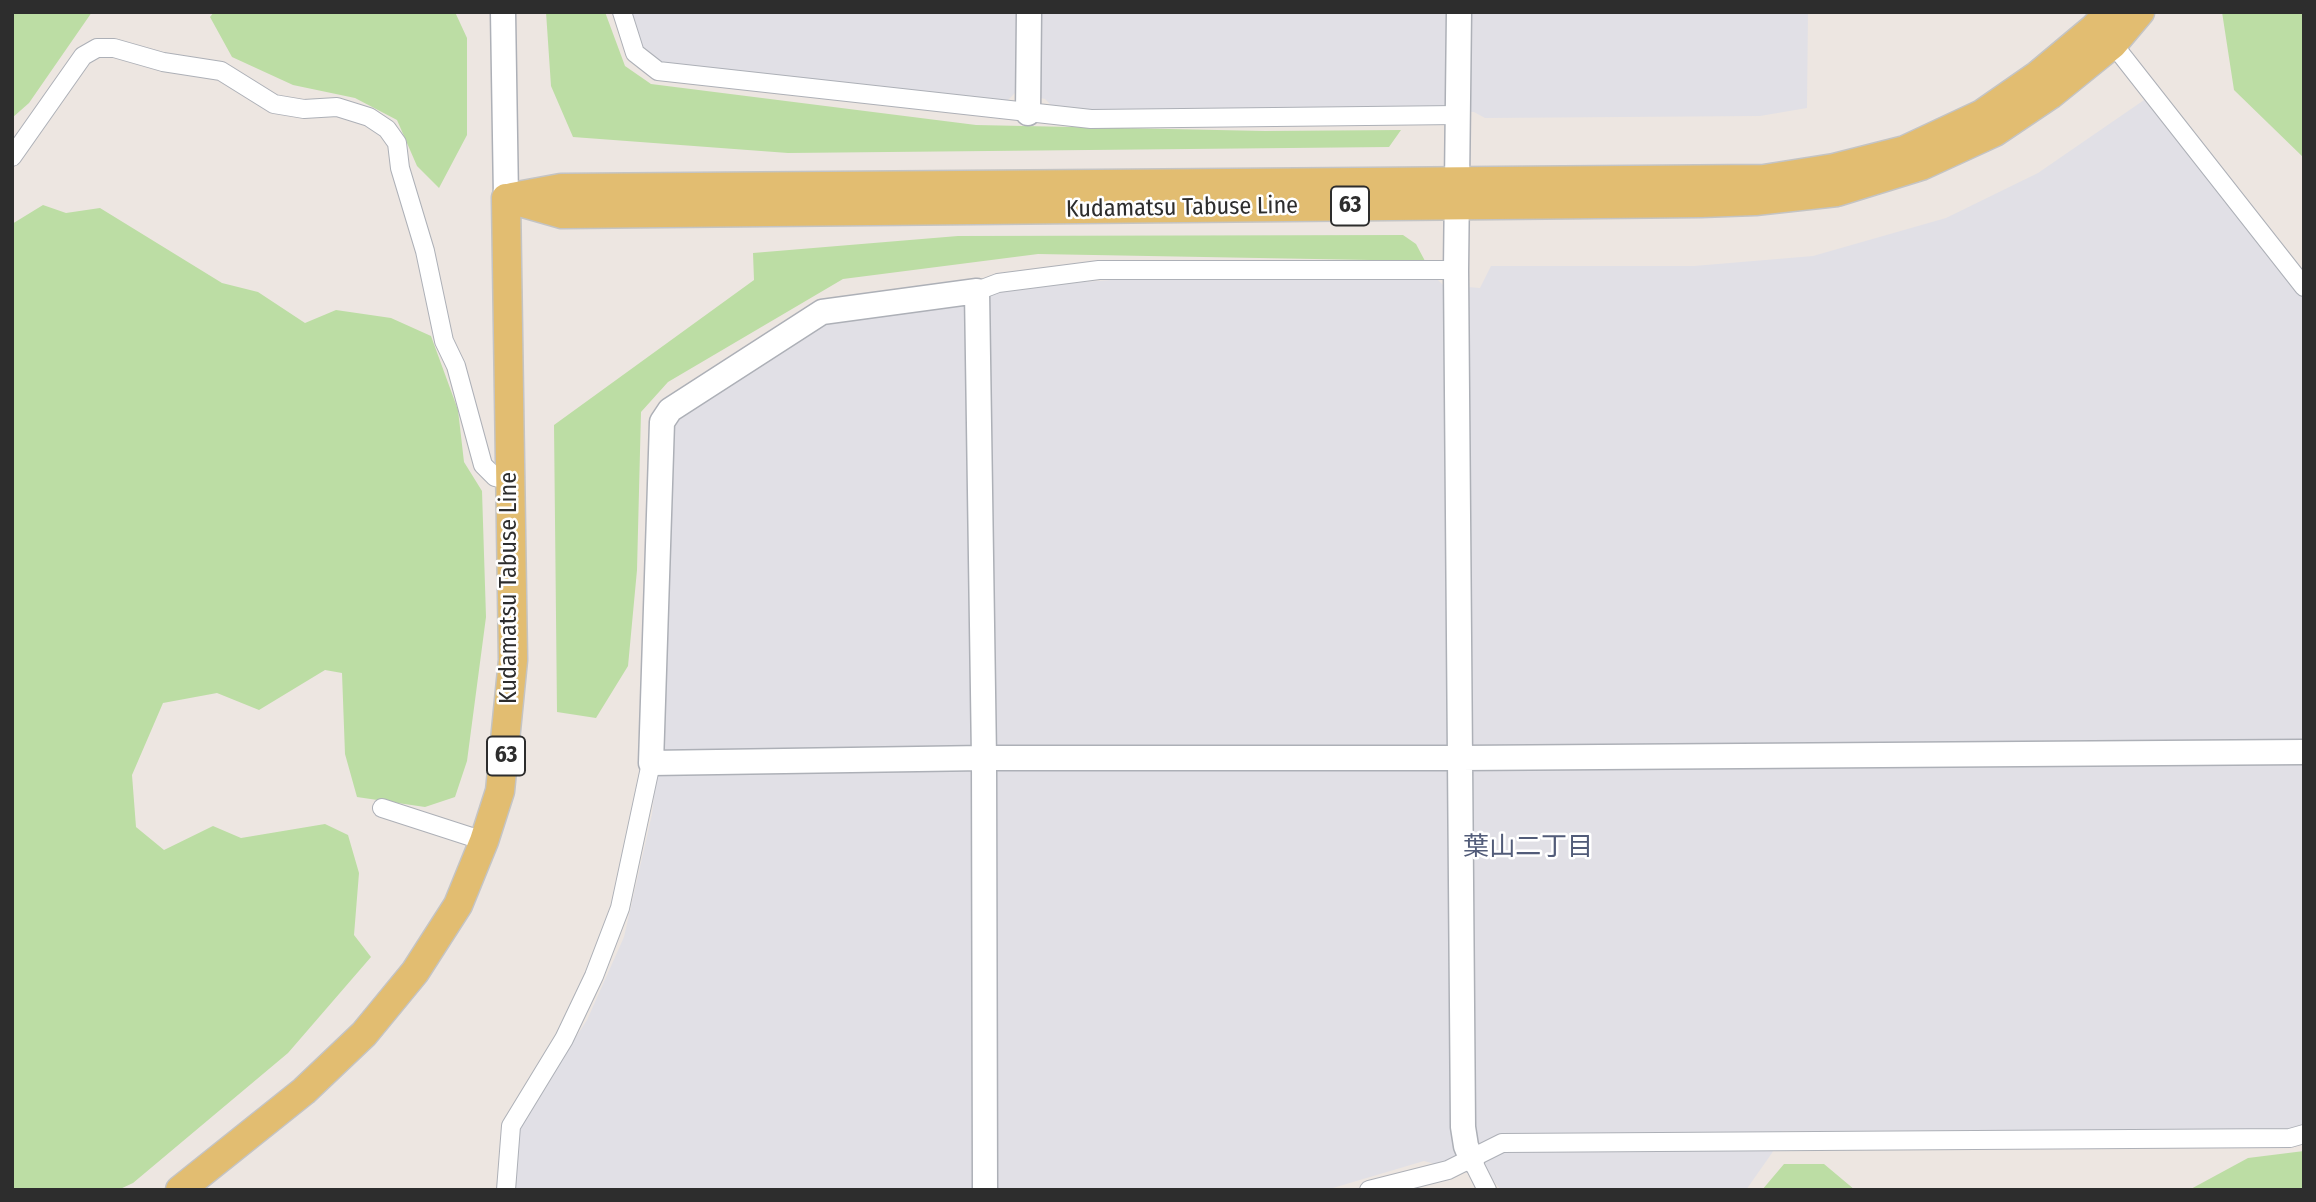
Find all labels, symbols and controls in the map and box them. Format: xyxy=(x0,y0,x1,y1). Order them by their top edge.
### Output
road number: 63 xyxy=(1331,186,1369,226)
street label: Kudamatsu Tabuse Line xyxy=(1066,192,1298,224)
street label: Kudamatsu Tabuse Line xyxy=(495,472,523,704)
road number: 63 xyxy=(487,736,525,776)
district label: 葉山二丁目 xyxy=(1463,832,1593,864)

